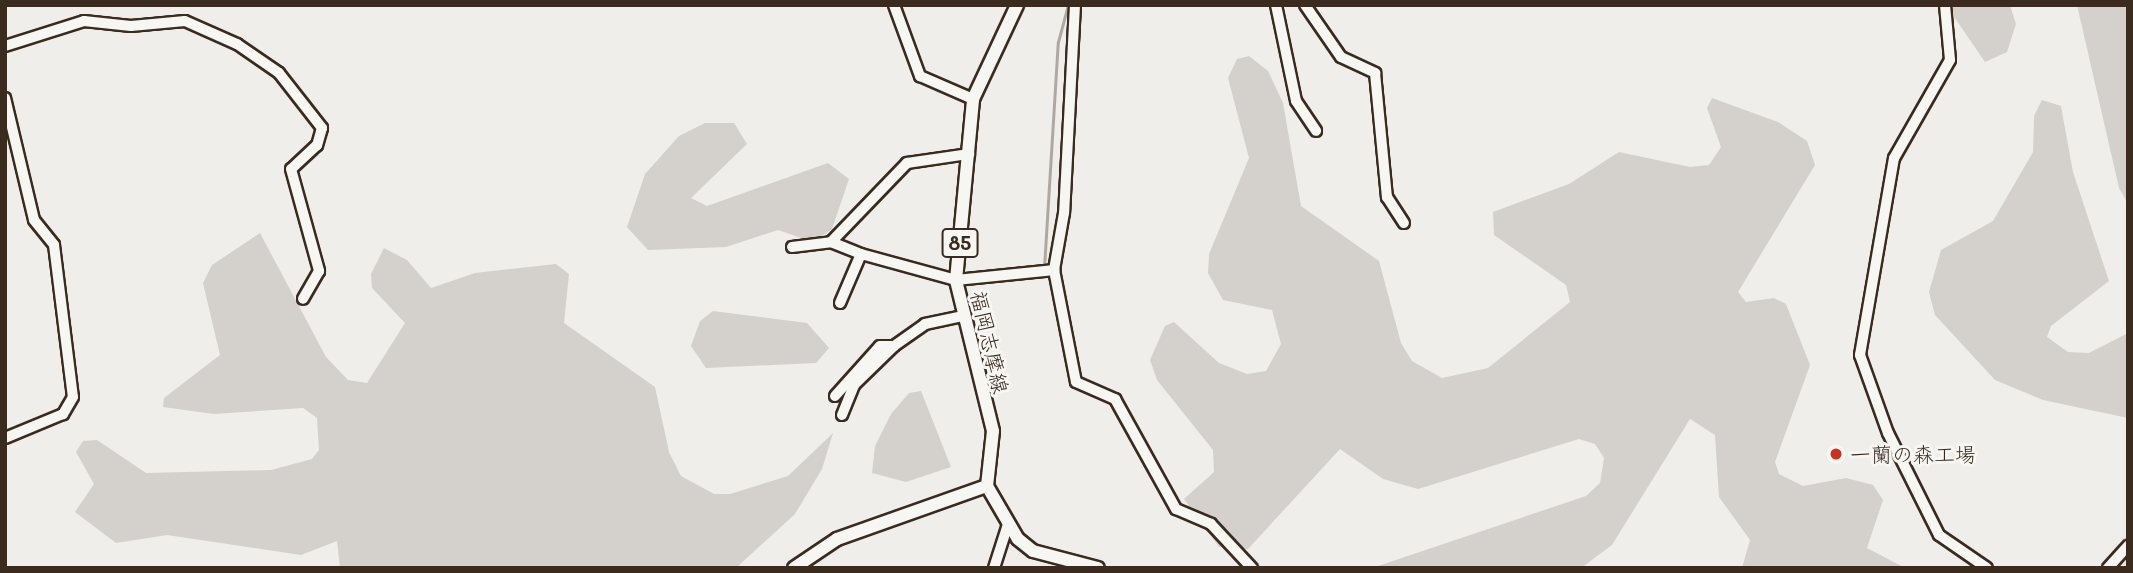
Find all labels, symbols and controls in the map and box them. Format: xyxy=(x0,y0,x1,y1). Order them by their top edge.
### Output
road number: 85 xyxy=(941,228,979,258)
street label: 福岡志摩線 xyxy=(966,288,1014,396)
place label: 一蘭の森工場 xyxy=(1850,441,1976,467)
marker: 一蘭の森工場 xyxy=(1828,446,1844,462)

